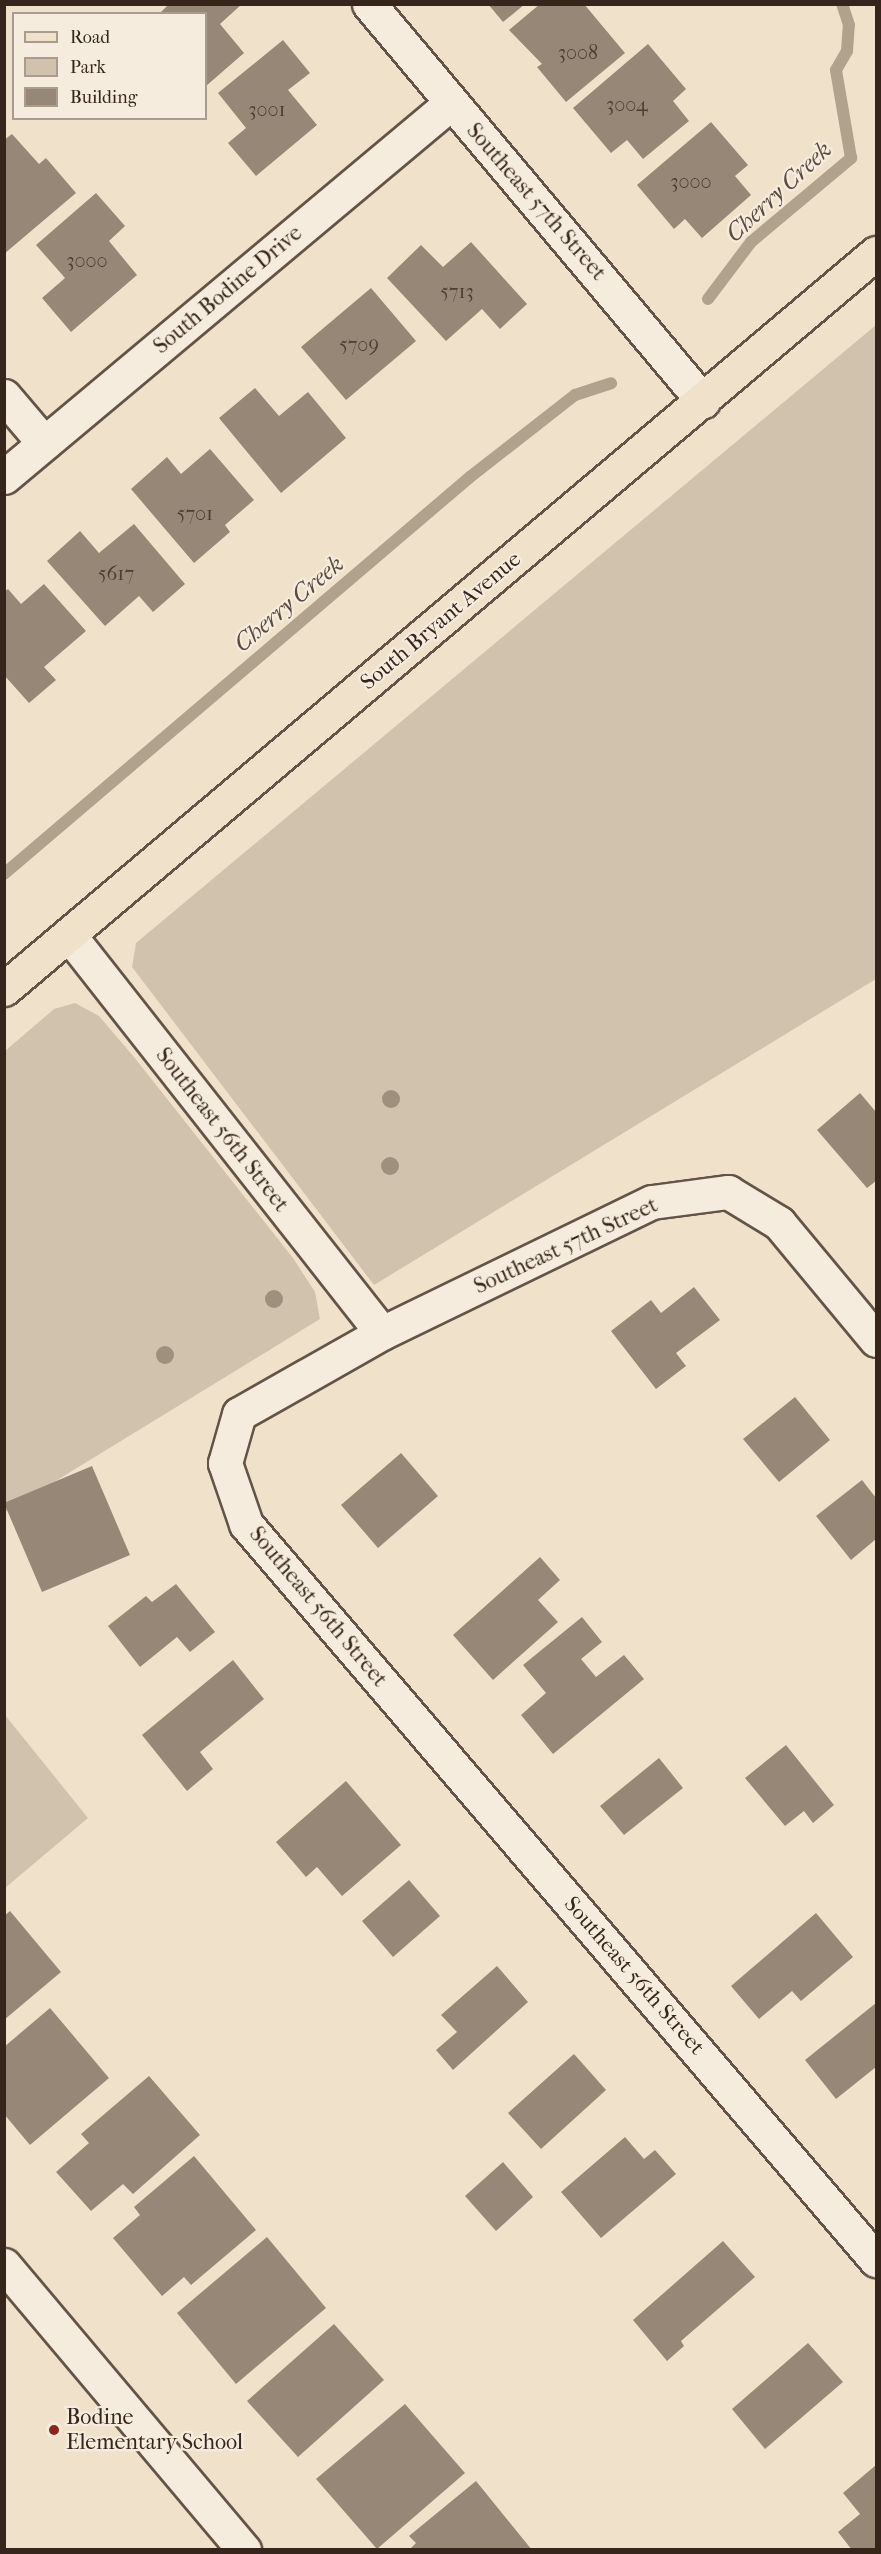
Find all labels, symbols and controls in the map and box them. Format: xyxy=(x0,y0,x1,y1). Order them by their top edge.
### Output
legend xyxy=(12,12,207,120)
text: Road xyxy=(70,27,110,48)
house number: 3008 xyxy=(558,40,598,64)
text: Park xyxy=(70,57,106,78)
text: Building xyxy=(70,87,137,108)
house number: 3004 xyxy=(606,92,648,116)
house number: 3001 xyxy=(248,97,286,121)
street label: Southeast 57th Street xyxy=(461,118,611,286)
water label: Cherry Creek xyxy=(720,136,838,248)
house number: 3000 xyxy=(670,169,712,193)
street label: South Bodine Drive xyxy=(148,220,308,360)
house number: 3000 xyxy=(66,248,108,272)
house number: 5713 xyxy=(440,279,474,303)
house number: 5709 xyxy=(339,332,379,356)
house number: 5701 xyxy=(177,501,213,525)
street label: South Bryant Avenue xyxy=(355,546,527,696)
water label: Cherry Creek xyxy=(228,550,350,658)
house number: 5617 xyxy=(98,561,134,585)
street label: Southeast 56th Street xyxy=(150,1043,294,1217)
street label: Southeast 57th Street xyxy=(470,1192,662,1300)
street label: Southeast 56th Street xyxy=(243,1522,393,1692)
street label: Southeast 56th Street xyxy=(558,1892,710,2060)
place label: Bodine Elementary School xyxy=(66,2404,243,2456)
marker: Bodine Elementary School xyxy=(47,2423,61,2437)

